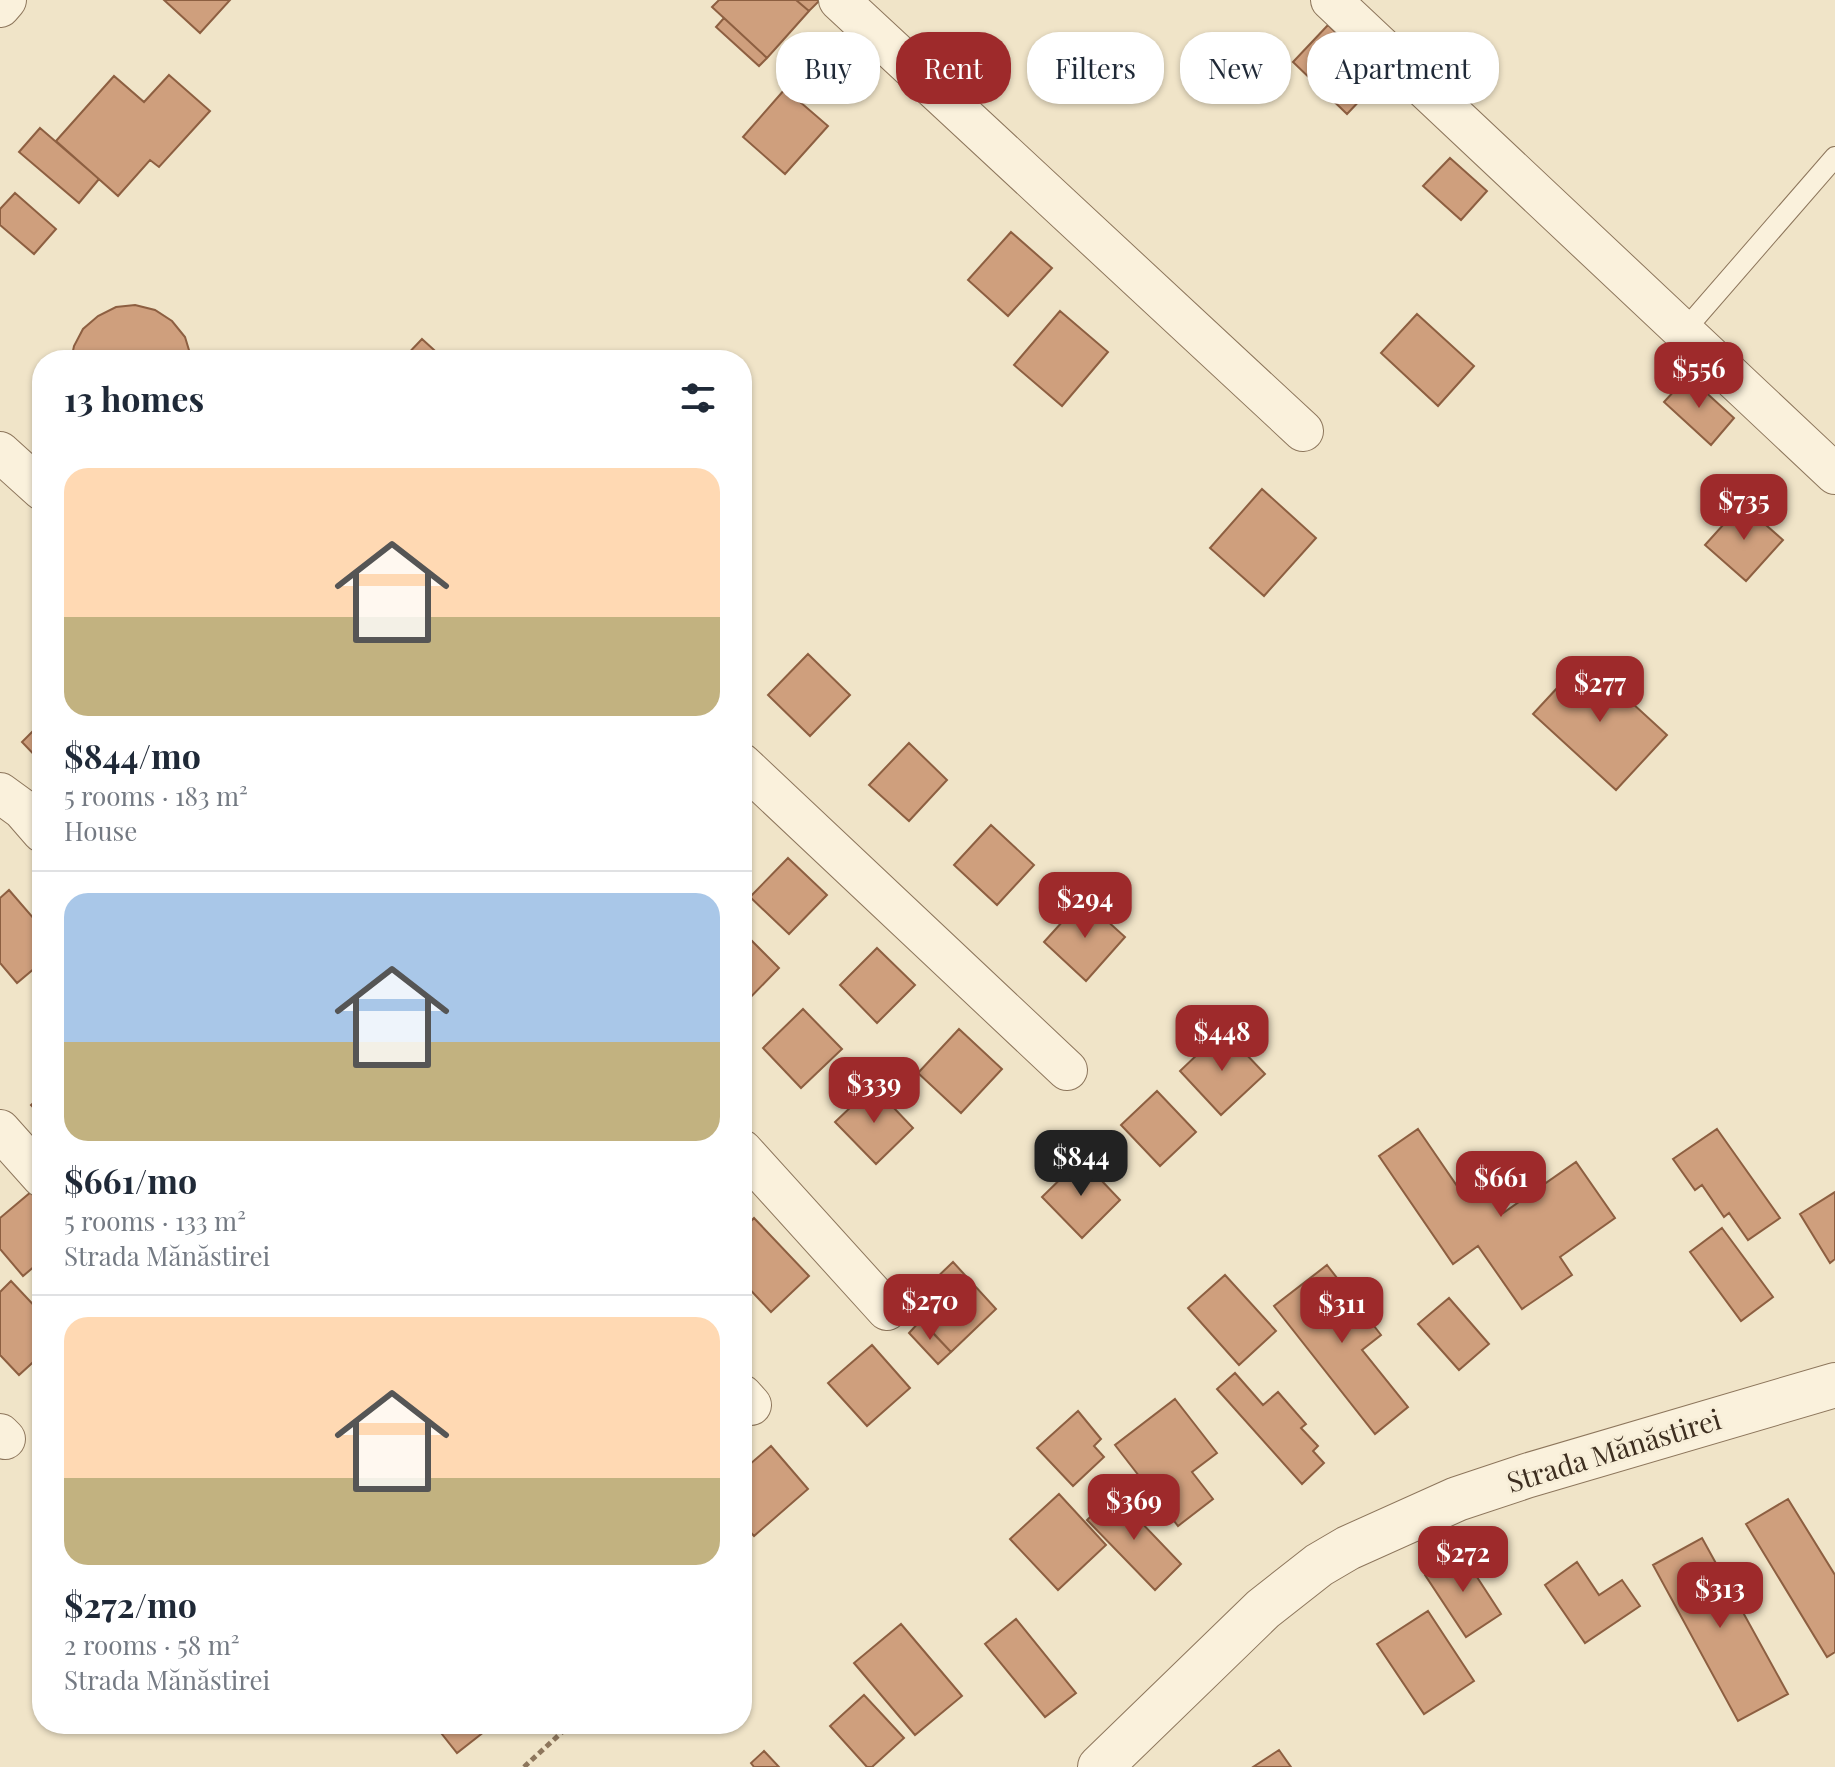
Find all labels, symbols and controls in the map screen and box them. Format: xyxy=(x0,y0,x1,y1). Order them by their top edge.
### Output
chip: Buy xyxy=(776,32,880,104)
chip: Rent xyxy=(896,32,1011,104)
chip: Filters xyxy=(1027,32,1164,104)
chip: New xyxy=(1180,32,1291,104)
chip: Apartment xyxy=(1307,32,1499,104)
pin: $556 xyxy=(1652,342,1746,410)
text: $556 xyxy=(1672,350,1726,385)
text: 13 homes xyxy=(64,375,204,421)
icon: filters xyxy=(676,376,720,420)
pin: $735 xyxy=(1697,474,1791,542)
text: $735 xyxy=(1718,482,1770,517)
icon: home xyxy=(320,520,464,664)
pin: $277 xyxy=(1553,656,1647,724)
text: $277 xyxy=(1574,664,1626,699)
text: $844/mo xyxy=(64,732,201,778)
text: 5 rooms · 183 m² xyxy=(64,778,248,813)
text: House xyxy=(64,813,137,848)
pin: $294 xyxy=(1038,872,1132,940)
text: $294 xyxy=(1057,880,1113,915)
icon: home xyxy=(320,945,464,1089)
pin: $448 xyxy=(1175,1005,1269,1073)
text: $448 xyxy=(1194,1013,1250,1048)
pin: $339 xyxy=(827,1057,921,1125)
text: $339 xyxy=(847,1065,901,1100)
pin: $844 xyxy=(1034,1130,1128,1198)
text: $844 xyxy=(1053,1138,1109,1173)
pin: $661 xyxy=(1454,1151,1548,1219)
text: $661/mo xyxy=(64,1157,197,1203)
text: $661 xyxy=(1474,1159,1528,1194)
text: 5 rooms · 133 m² xyxy=(64,1203,246,1238)
text: Strada Mănăstirei xyxy=(64,1238,270,1273)
pin: $270 xyxy=(883,1274,977,1342)
pin: $311 xyxy=(1295,1277,1389,1345)
text: $270 xyxy=(901,1282,959,1317)
text: $311 xyxy=(1318,1285,1366,1320)
icon: home xyxy=(320,1369,464,1513)
street label: Strada Mănăstirei xyxy=(1502,1399,1725,1500)
pin: $369 xyxy=(1087,1474,1181,1542)
text: $369 xyxy=(1106,1482,1162,1517)
pin: $272 xyxy=(1416,1526,1510,1594)
text: $272 xyxy=(1436,1534,1490,1569)
pin: $313 xyxy=(1673,1562,1767,1630)
text: $313 xyxy=(1695,1570,1745,1605)
text: $272/mo xyxy=(64,1581,197,1627)
text: 2 rooms · 58 m² xyxy=(64,1627,240,1662)
text: Strada Mănăstirei xyxy=(64,1662,270,1697)

